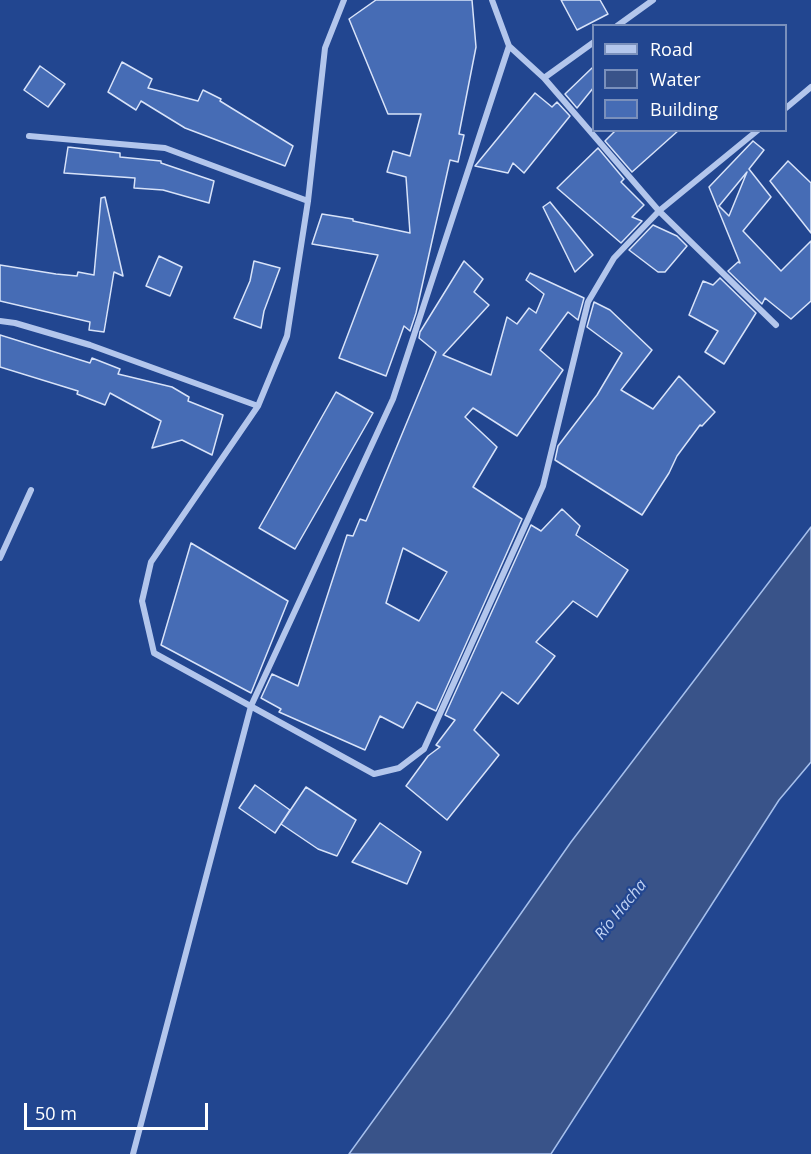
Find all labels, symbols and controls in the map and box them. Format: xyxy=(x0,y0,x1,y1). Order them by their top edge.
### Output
legend xyxy=(592,24,787,132)
text: Road xyxy=(650,37,693,61)
text: Water xyxy=(650,67,701,91)
text: Building xyxy=(650,97,718,121)
water label: Río Hacha xyxy=(591,876,651,944)
scale bar xyxy=(27,1091,212,1129)
text: 50 m xyxy=(35,1101,77,1125)

